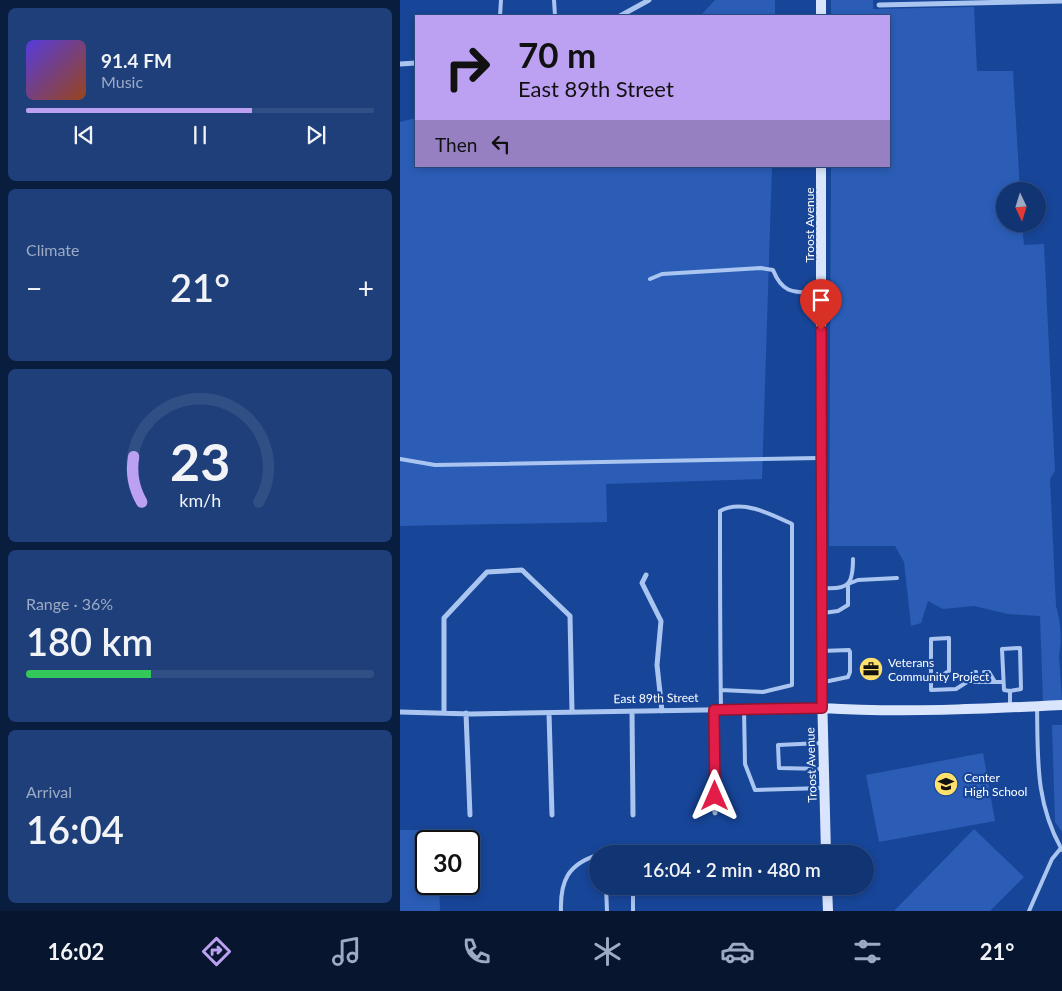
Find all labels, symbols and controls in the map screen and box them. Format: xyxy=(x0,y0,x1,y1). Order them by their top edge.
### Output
text: 70 m xyxy=(518,33,596,75)
icon: right xyxy=(435,35,500,100)
text: 91.4 FM xyxy=(101,49,172,72)
text: Music xyxy=(101,72,143,91)
text: East 89th Street xyxy=(518,75,674,102)
icon: previous xyxy=(70,121,98,149)
icon: pause xyxy=(186,121,214,149)
icon: next xyxy=(302,121,330,149)
icon: left xyxy=(487,130,515,158)
text: Then xyxy=(435,133,477,156)
north arrow xyxy=(996,182,1046,232)
map controls xyxy=(996,182,1046,232)
street label: Troost Avenue xyxy=(802,187,817,263)
text: Climate xyxy=(26,240,79,259)
text: 21° xyxy=(170,264,230,310)
text: − xyxy=(26,271,42,305)
text: + xyxy=(358,271,374,305)
pin xyxy=(800,279,842,330)
icon: arrive xyxy=(807,286,835,314)
text: 23 xyxy=(170,430,230,492)
text: km/h xyxy=(179,489,221,511)
text: Range · 36% xyxy=(26,594,113,613)
text: 180 km xyxy=(26,618,153,664)
place label: Veterans Community Project xyxy=(888,655,990,684)
office icon: Veterans Community Project xyxy=(858,656,884,682)
street label: East 89th Street xyxy=(613,690,699,706)
street label: Troost Avenue xyxy=(802,727,820,803)
position arrow xyxy=(688,769,740,821)
place label: Center High School xyxy=(964,770,1027,799)
school or university icon: Center High School xyxy=(933,771,959,797)
text: Arrival xyxy=(26,782,72,801)
text: 16:04 xyxy=(26,806,124,852)
speed limit sign: 30 xyxy=(415,830,480,895)
text: 16:04 · 2 min · 480 m xyxy=(642,858,821,881)
icon: directions xyxy=(199,934,234,969)
icon: music xyxy=(329,934,364,969)
icon: phone xyxy=(459,934,494,969)
icon: climate xyxy=(590,934,625,969)
icon: car xyxy=(720,934,755,969)
icon: filters xyxy=(850,934,885,969)
text: 16:02 xyxy=(48,938,104,965)
text: 21° xyxy=(980,938,1014,965)

